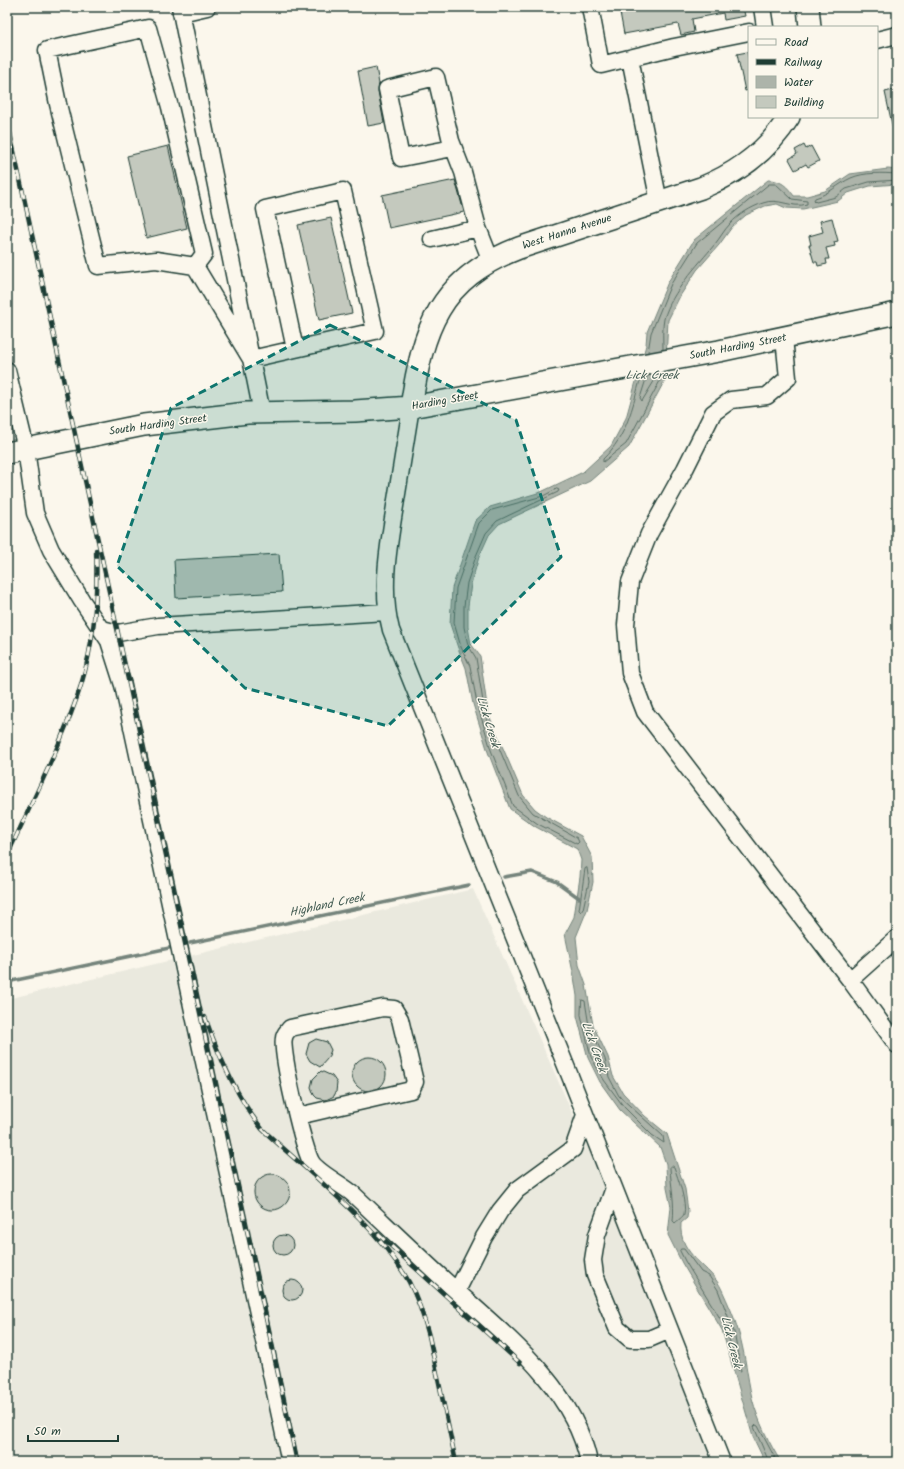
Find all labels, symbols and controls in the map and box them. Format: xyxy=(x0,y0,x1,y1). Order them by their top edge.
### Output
legend xyxy=(748,26,878,118)
text: Road xyxy=(784,33,809,52)
text: Railway xyxy=(784,53,822,72)
text: Water xyxy=(784,73,814,92)
text: Building xyxy=(784,93,824,112)
street label: West Hanna Avenue xyxy=(520,209,614,255)
street label: South Harding Street xyxy=(688,329,789,365)
water label: Lick Creek xyxy=(626,366,681,385)
street label: Harding Street xyxy=(410,386,481,416)
street label: South Harding Street xyxy=(108,409,209,441)
water label: Lick Creek xyxy=(471,694,505,752)
water label: Highland Creek xyxy=(288,887,369,922)
water label: Lick Creek xyxy=(576,1019,613,1077)
water label: Lick Creek xyxy=(715,1314,747,1372)
scale bar xyxy=(28,1417,118,1443)
text: 50 m xyxy=(34,1422,61,1441)

